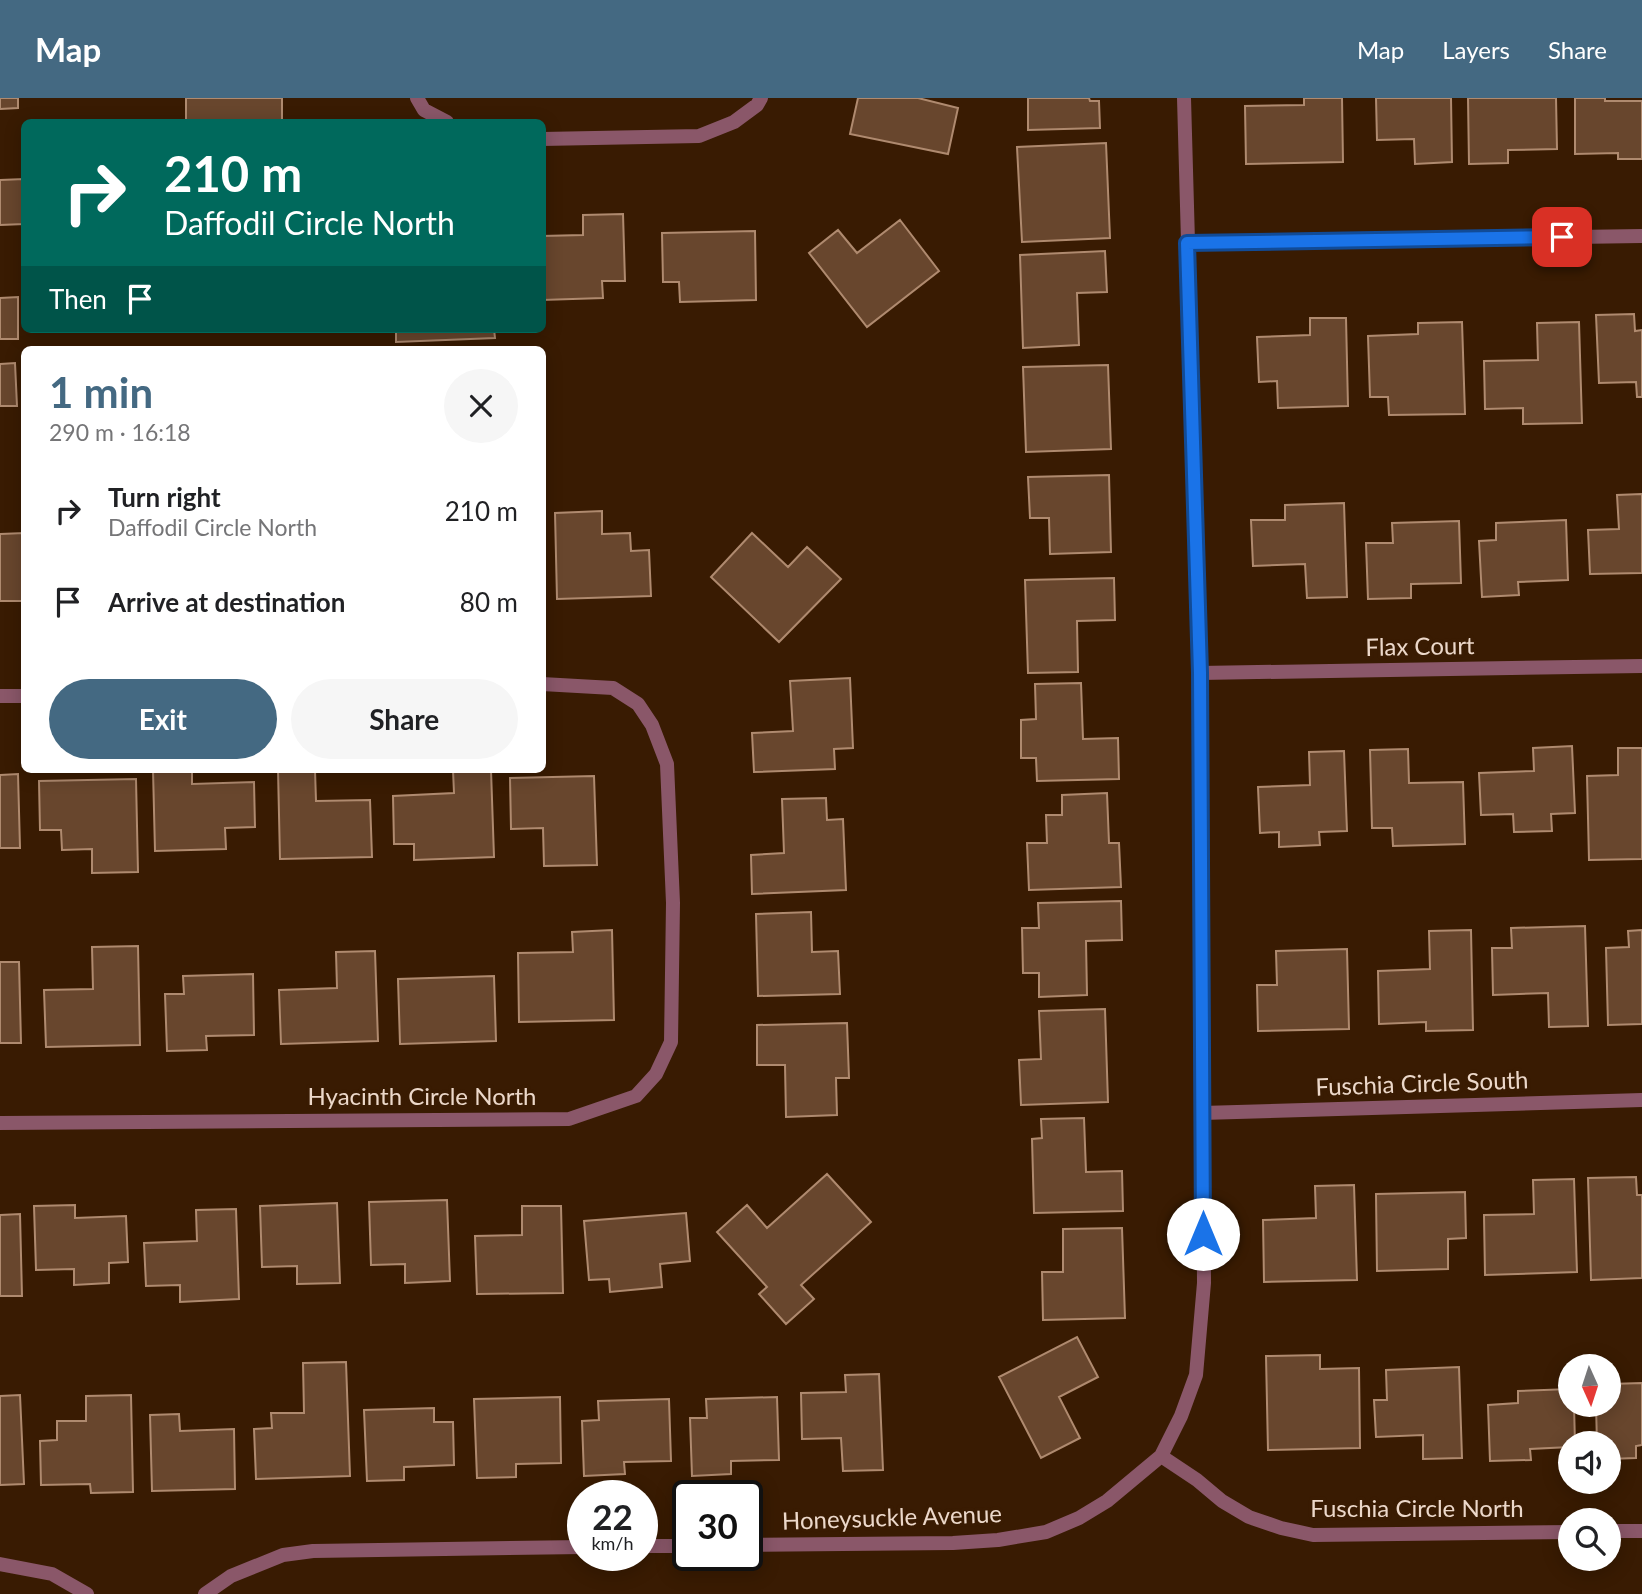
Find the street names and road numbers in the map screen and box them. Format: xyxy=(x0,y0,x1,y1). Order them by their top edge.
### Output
street label: Flax Court xyxy=(1365,630,1475,661)
street label: Fuschia Circle South xyxy=(1315,1064,1529,1101)
street label: Hyacinth Circle North xyxy=(308,1081,536,1110)
street label: Fuschia Circle North xyxy=(1310,1493,1524,1522)
street label: Honeysuckle Avenue xyxy=(781,1498,1002,1535)

